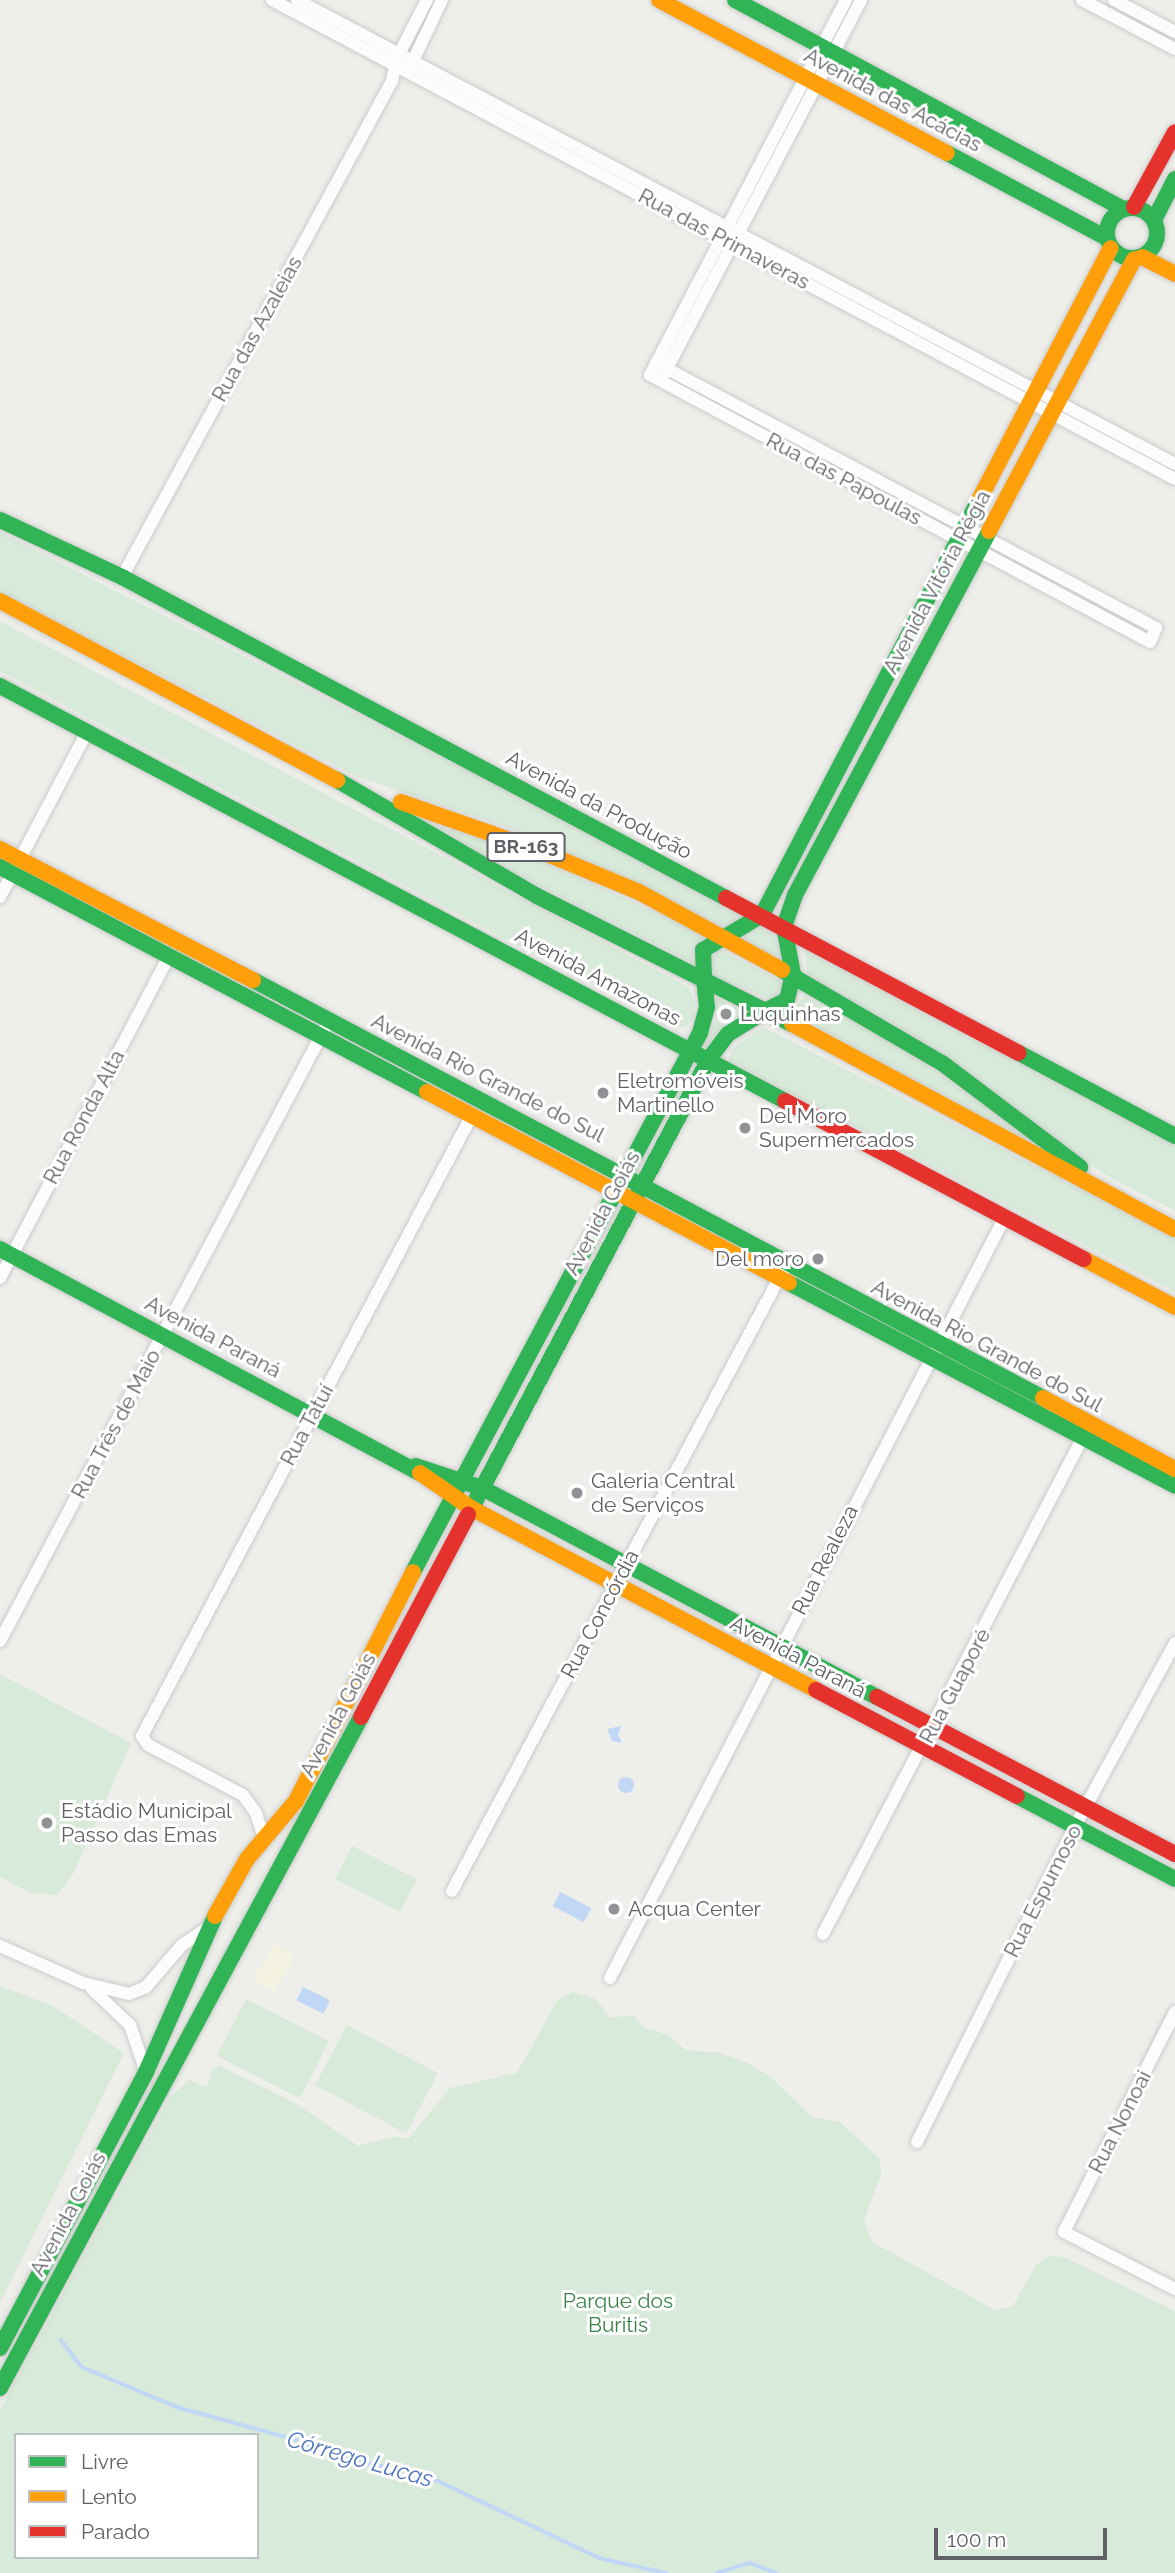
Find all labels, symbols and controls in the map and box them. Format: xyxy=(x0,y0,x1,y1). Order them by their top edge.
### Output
street label: Avenida das Acácias xyxy=(800,42,986,158)
street label: Rua das Primaveras xyxy=(634,183,814,295)
street label: Rua das Azaleias xyxy=(206,252,308,406)
street label: Rua das Papoulas xyxy=(762,427,926,531)
street label: Avenida Vitória Régia xyxy=(878,486,996,678)
street label: Avenida da Produção xyxy=(502,745,696,865)
road number: BR-163 xyxy=(486,832,566,862)
street label: Avenida Amazonas xyxy=(511,923,685,1031)
place label: Luquinhas xyxy=(740,1001,841,1027)
marker: Luquinhas xyxy=(718,1006,734,1022)
street label: Avenida Rio Grande do Sul xyxy=(367,1008,609,1148)
street label: Rua Ronda Alta xyxy=(38,1045,130,1189)
place label: Eletromóveis Martinello xyxy=(617,1068,744,1118)
marker: Eletromóveis Martinello xyxy=(595,1085,611,1101)
place label: Del Moro Supermercados xyxy=(759,1103,914,1153)
marker: Del Moro Supermercados xyxy=(737,1120,753,1136)
street label: Avenida Goiás xyxy=(559,1147,645,1279)
place label: Del moro xyxy=(714,1246,804,1272)
marker: Del moro xyxy=(810,1251,826,1267)
street label: Avenida Rio Grande do Sul xyxy=(867,1274,1107,1418)
street label: Avenida Paraná xyxy=(141,1291,285,1383)
street label: Rua Três de Maio xyxy=(66,1345,166,1503)
street label: Rua Tatuí xyxy=(275,1380,339,1470)
place label: Galeria Central de Serviços xyxy=(591,1468,735,1518)
marker: Galeria Central de Serviços xyxy=(569,1485,585,1501)
street label: Rua Realeza xyxy=(787,1501,863,1619)
street label: Rua Concórdia xyxy=(556,1545,644,1683)
street label: Avenida Paraná xyxy=(726,1611,870,1703)
street label: Rua Guaporé xyxy=(914,1624,996,1748)
street label: Avenida Goiás xyxy=(295,1649,381,1781)
place label: Estádio Municipal Passo das Emas xyxy=(61,1798,232,1848)
marker: Estádio Municipal Passo das Emas xyxy=(39,1815,55,1831)
street label: Rua Espumoso xyxy=(999,1820,1087,1962)
place label: Acqua Center xyxy=(628,1896,761,1922)
marker: Acqua Center xyxy=(606,1901,622,1917)
street label: Rua Nonoai xyxy=(1083,2066,1157,2178)
street label: Avenida Goiás xyxy=(25,2148,111,2280)
park label: Parque dos Buritis xyxy=(563,2288,673,2338)
water label: Córrego Lucas xyxy=(284,2425,436,2493)
legend xyxy=(14,2433,259,2559)
text: Livre xyxy=(81,2449,128,2474)
text: Lento xyxy=(81,2484,137,2509)
scale bar xyxy=(937,2514,1110,2558)
text: Parado xyxy=(81,2519,150,2544)
text: 100 m xyxy=(947,2527,1006,2552)

